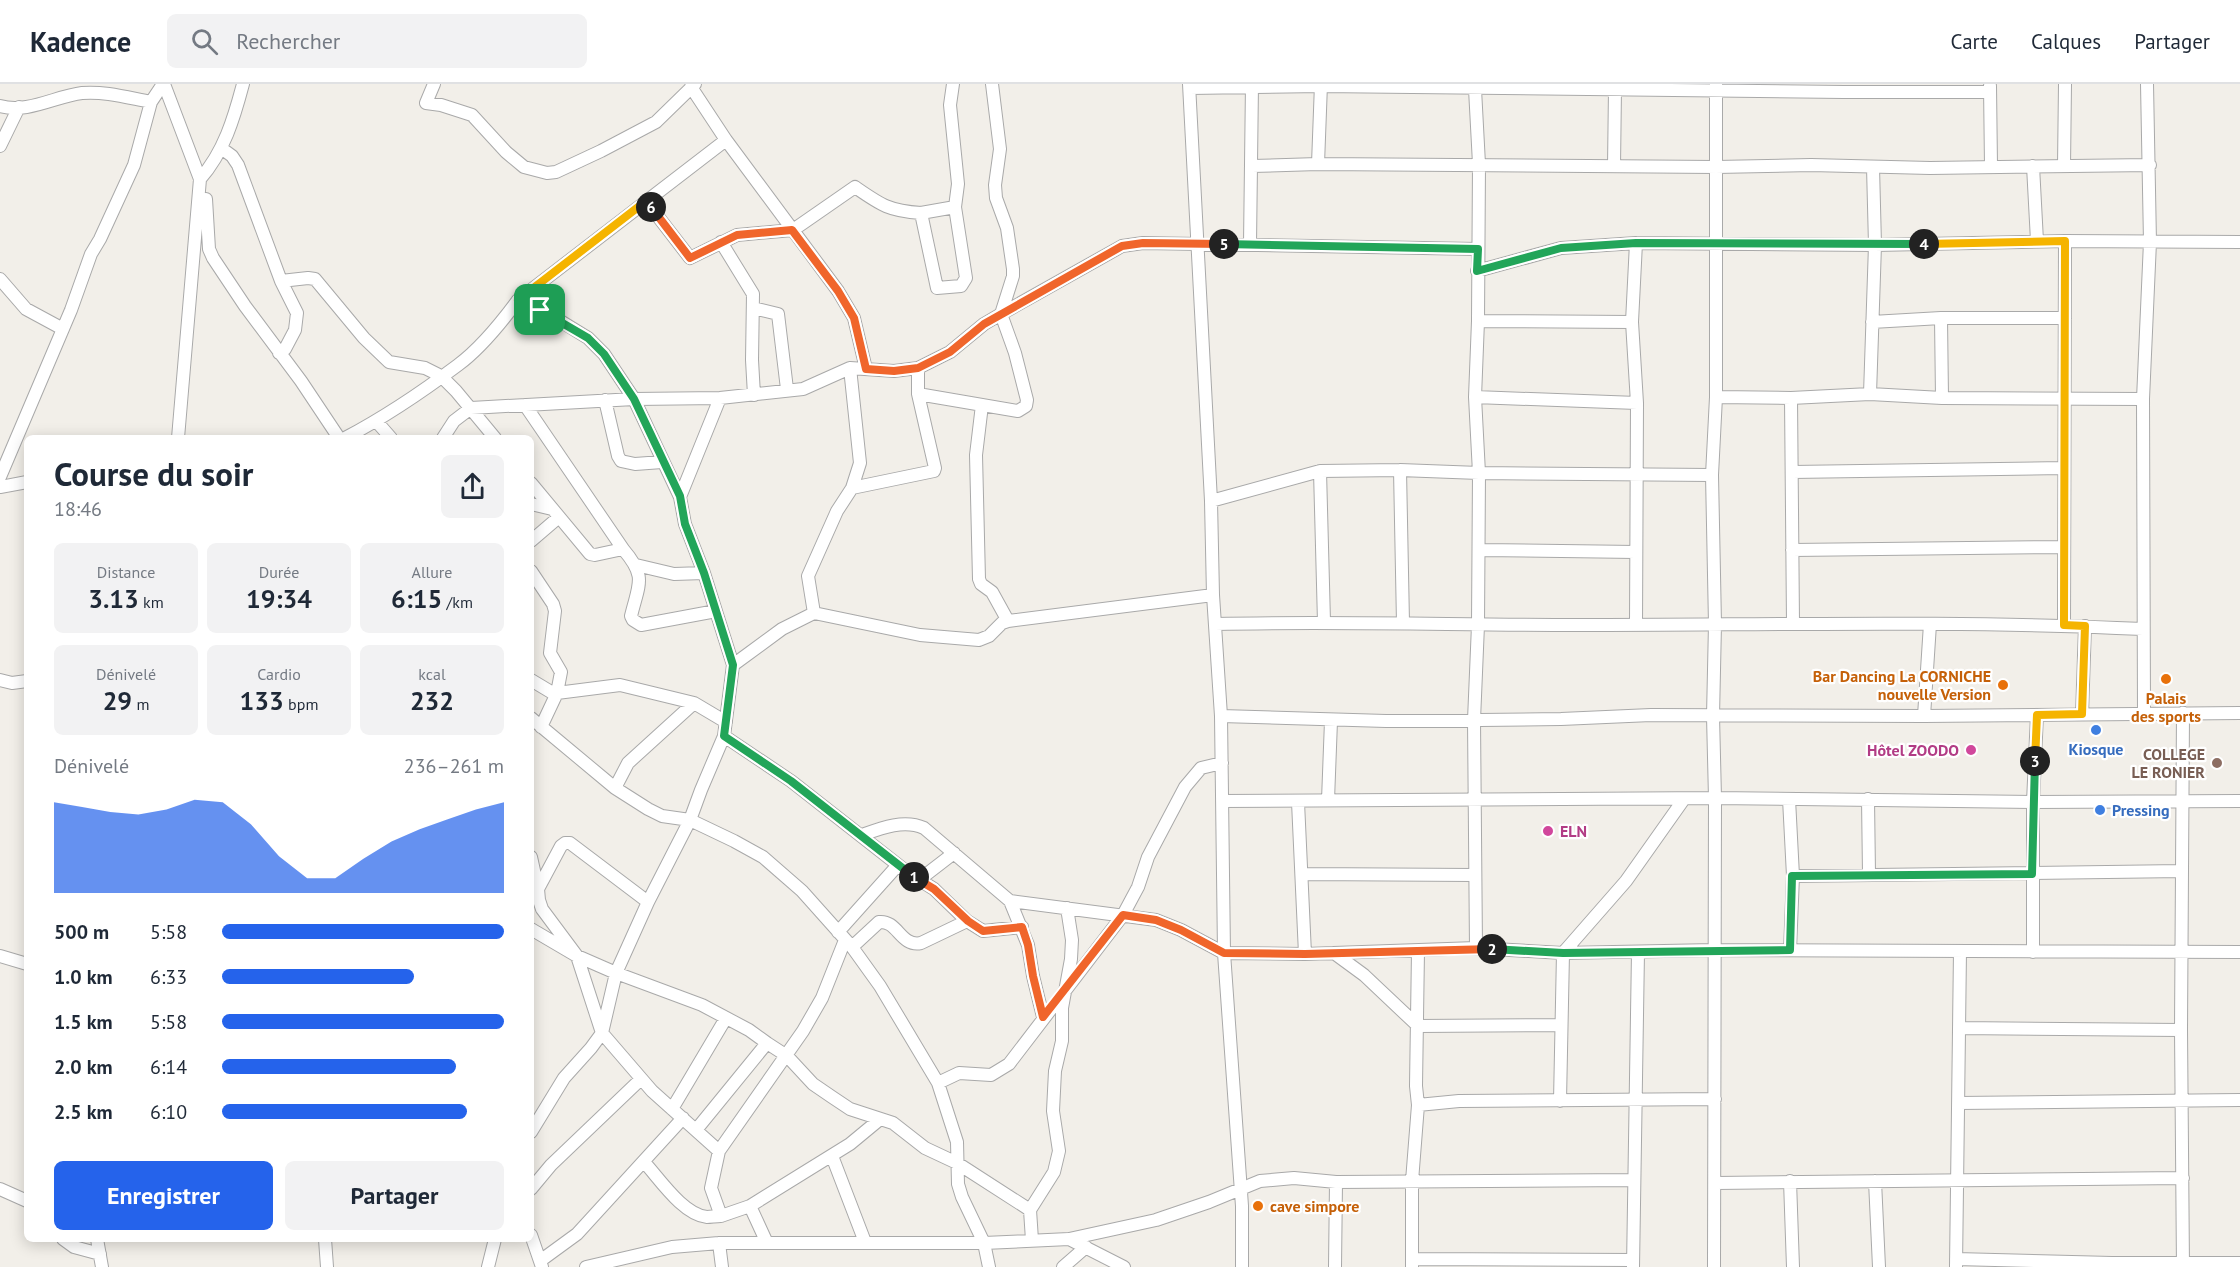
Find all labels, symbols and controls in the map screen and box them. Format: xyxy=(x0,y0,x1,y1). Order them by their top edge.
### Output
search box xyxy=(167,14,587,68)
text: Kadence xyxy=(30,23,131,60)
icon: search xyxy=(188,25,221,58)
text: Rechercher xyxy=(236,27,340,55)
text: Carte xyxy=(1951,28,1998,55)
text: Calques xyxy=(2031,28,2101,55)
text: Partager xyxy=(2134,28,2210,55)
pin: 6 xyxy=(636,192,666,222)
text: 6 xyxy=(646,197,656,217)
pin: 5 xyxy=(1209,229,1239,259)
pin: 4 xyxy=(1909,229,1939,259)
text: 5 xyxy=(1219,234,1229,254)
text: 4 xyxy=(1919,234,1929,254)
pin xyxy=(514,284,565,335)
icon: arrive xyxy=(523,293,556,326)
text: Course du soir xyxy=(54,452,253,495)
button: share xyxy=(441,455,504,518)
text: 18:46 xyxy=(54,496,102,522)
text: Distance xyxy=(97,562,155,582)
text: Durée xyxy=(259,562,299,582)
text: Allure xyxy=(412,562,452,582)
text: 3.13 xyxy=(88,582,139,615)
text: 19:34 xyxy=(246,582,312,615)
text: 6:15 xyxy=(391,582,442,615)
text: km xyxy=(139,592,164,612)
text: /km xyxy=(442,592,473,612)
text: Dénivelé xyxy=(96,664,156,684)
text: Cardio xyxy=(257,664,301,684)
text: kcal xyxy=(418,664,446,684)
place label: Bar Dancing La CORNICHE nouvelle Version xyxy=(1813,666,1991,704)
marker: Palais des sports xyxy=(2159,672,2173,686)
marker: Bar Dancing La CORNICHE nouvelle Version xyxy=(1996,678,2010,692)
text: 29 xyxy=(103,684,132,717)
text: 133 xyxy=(240,684,284,717)
text: 232 xyxy=(410,684,454,717)
place label: Palais des sports xyxy=(2131,688,2201,726)
text: m xyxy=(132,694,149,714)
text: bpm xyxy=(284,694,318,714)
marker: Kiosque xyxy=(2089,723,2103,737)
place label: Kiosque xyxy=(2069,739,2123,759)
place label: Hôtel ZOODO xyxy=(1867,740,1959,760)
marker: Hôtel ZOODO xyxy=(1964,743,1978,757)
place label: COLLEGE LE RONIER xyxy=(2131,744,2205,782)
pin: 3 xyxy=(2020,746,2050,776)
text: 3 xyxy=(2030,751,2040,771)
text: Dénivelé xyxy=(54,753,129,779)
text: 236–261 m xyxy=(404,753,504,779)
marker: COLLEGE LE RONIER xyxy=(2210,756,2224,770)
place label: Pressing xyxy=(2112,800,2170,820)
marker: Pressing xyxy=(2093,803,2107,817)
place label: ELN xyxy=(1560,821,1587,841)
marker: ELN xyxy=(1541,824,1555,838)
pin: 1 xyxy=(899,862,929,892)
text: 1 xyxy=(909,867,919,887)
text: 500 m xyxy=(54,919,109,945)
text: 5:58 xyxy=(150,919,187,945)
pin: 2 xyxy=(1477,934,1507,964)
text: 2 xyxy=(1487,939,1497,959)
text: 1.0 km xyxy=(54,964,113,990)
text: 6:33 xyxy=(150,964,187,990)
text: 1.5 km xyxy=(54,1009,113,1035)
text: 5:58 xyxy=(150,1009,187,1035)
text: 2.0 km xyxy=(54,1054,113,1080)
text: 6:14 xyxy=(150,1054,187,1080)
text: 2.5 km xyxy=(54,1099,113,1125)
text: 6:10 xyxy=(150,1099,187,1125)
button: Enregistrer xyxy=(54,1161,273,1230)
button: Partager xyxy=(285,1161,504,1230)
place label: cave simpore xyxy=(1270,1196,1359,1216)
marker: cave simpore xyxy=(1251,1199,1265,1213)

